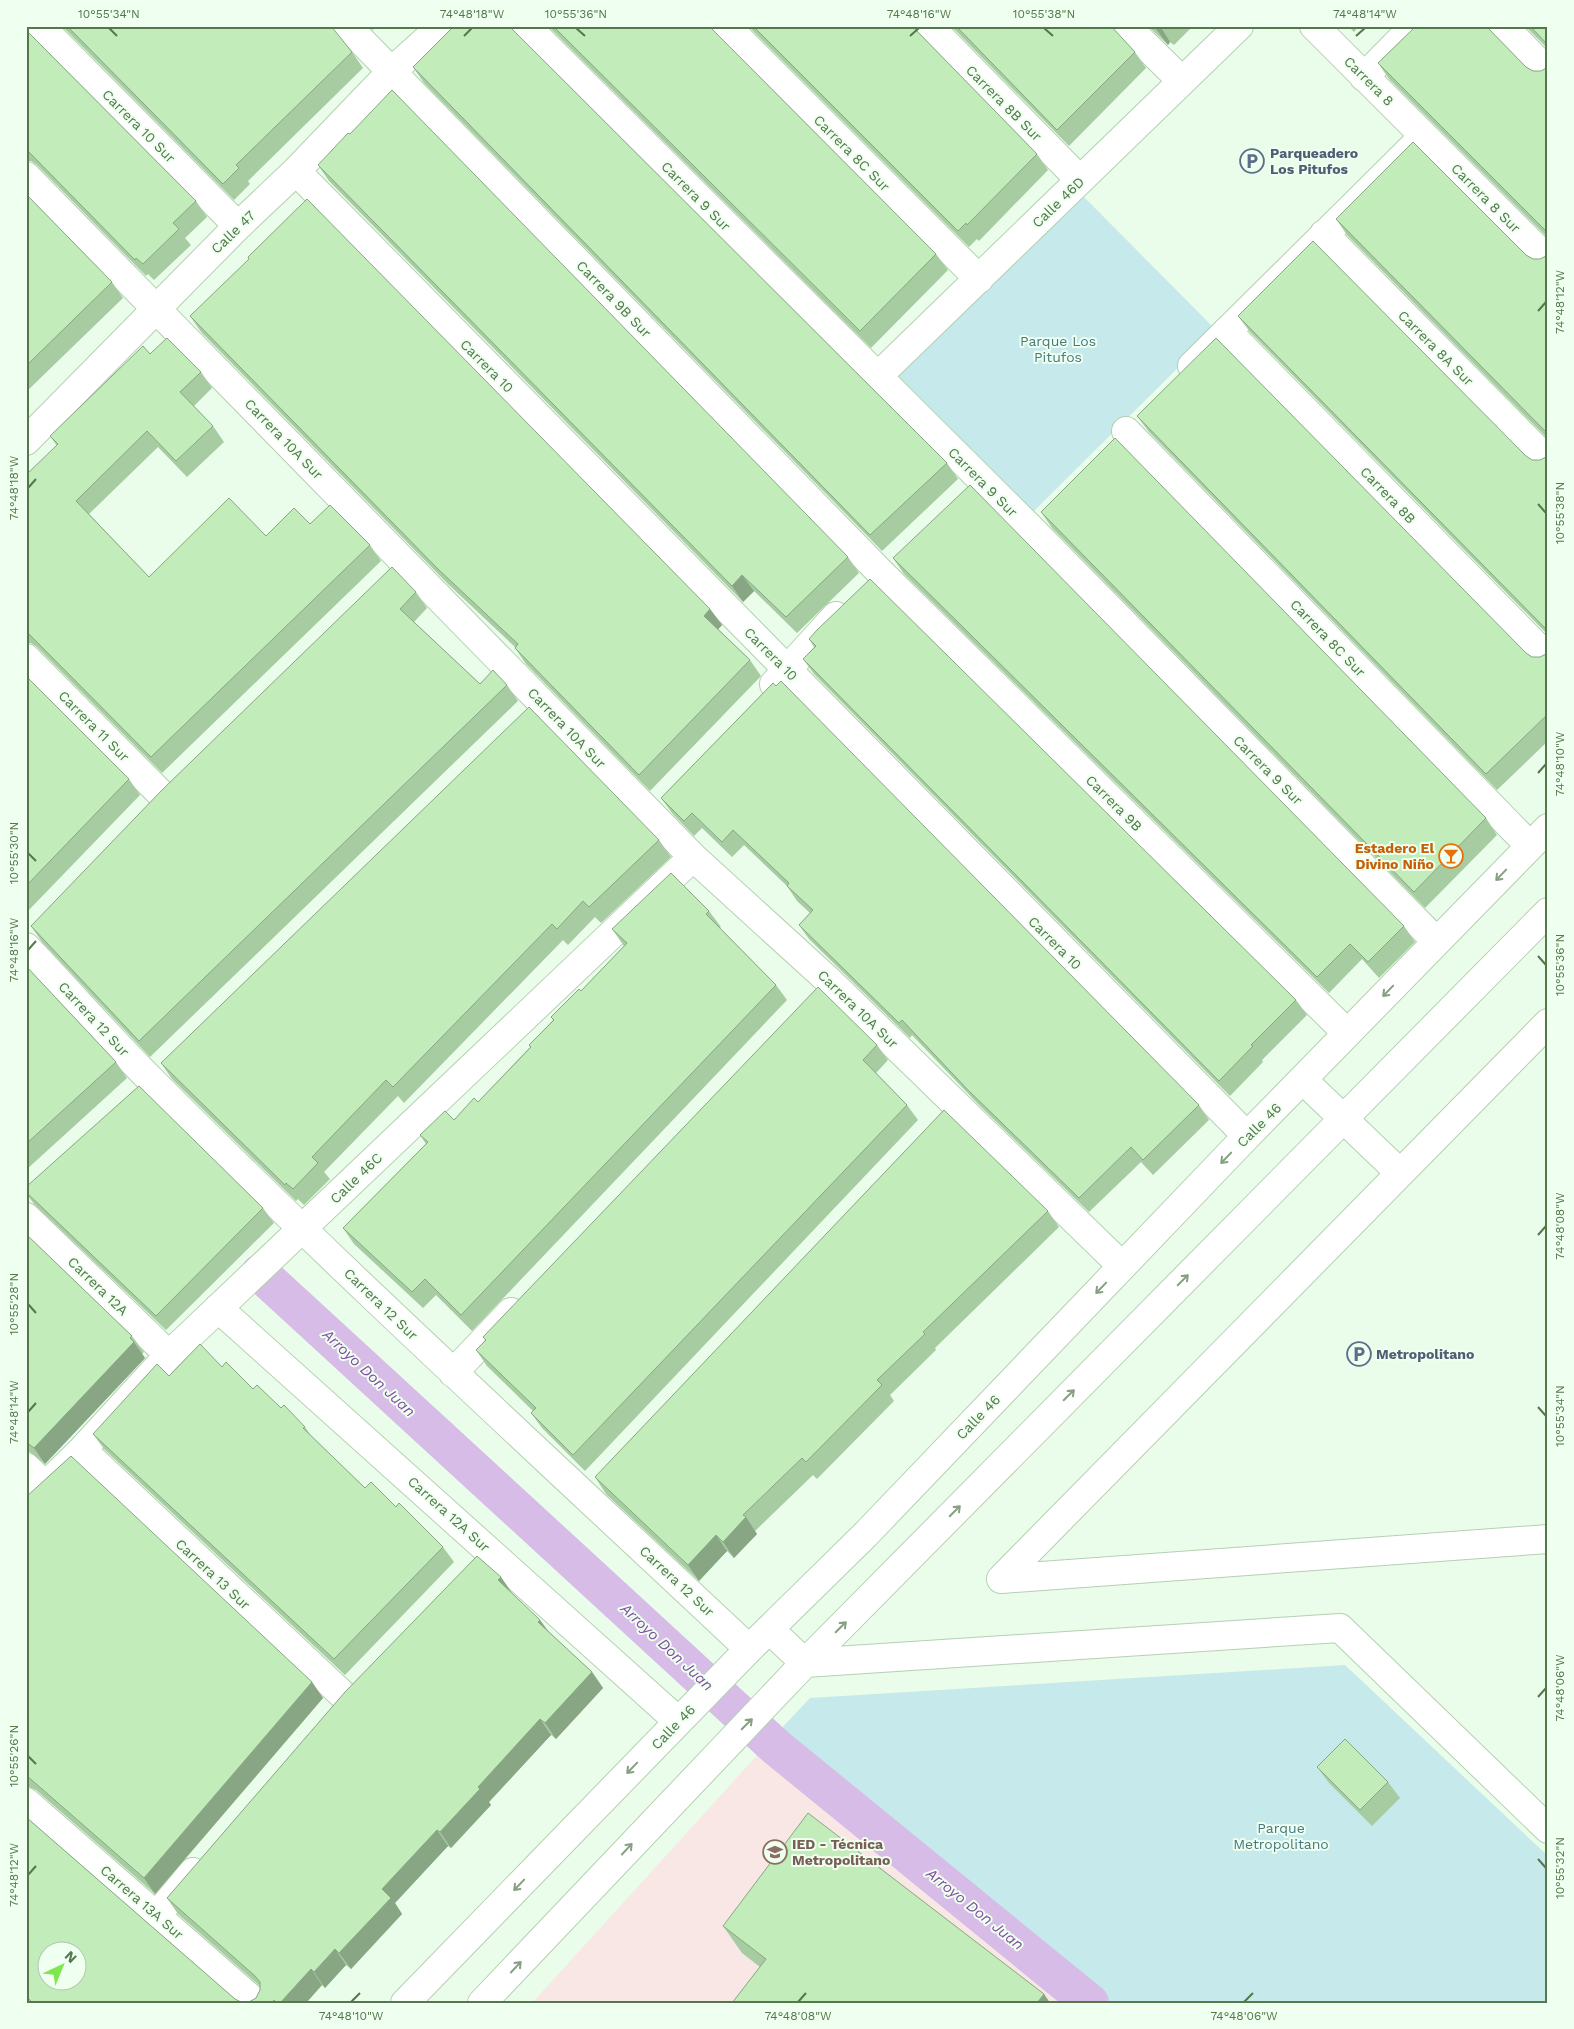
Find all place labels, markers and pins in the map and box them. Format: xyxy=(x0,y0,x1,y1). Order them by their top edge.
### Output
place label: Parqueadero Los Pitufos xyxy=(1270,145,1358,177)
parking icon: Parqueadero Los Pitufos xyxy=(1239,148,1265,174)
place label: Estadero El Divino Niño xyxy=(1355,840,1434,872)
bar icon: Estadero El Divino Niño xyxy=(1438,843,1464,869)
parking icon: Metropolitano xyxy=(1346,1341,1372,1367)
place label: Metropolitano xyxy=(1376,1346,1474,1362)
place label: IED - Técnica Metropolitano xyxy=(792,1836,890,1868)
school or university icon: IED - Técnica Metropolitano xyxy=(762,1839,788,1865)

